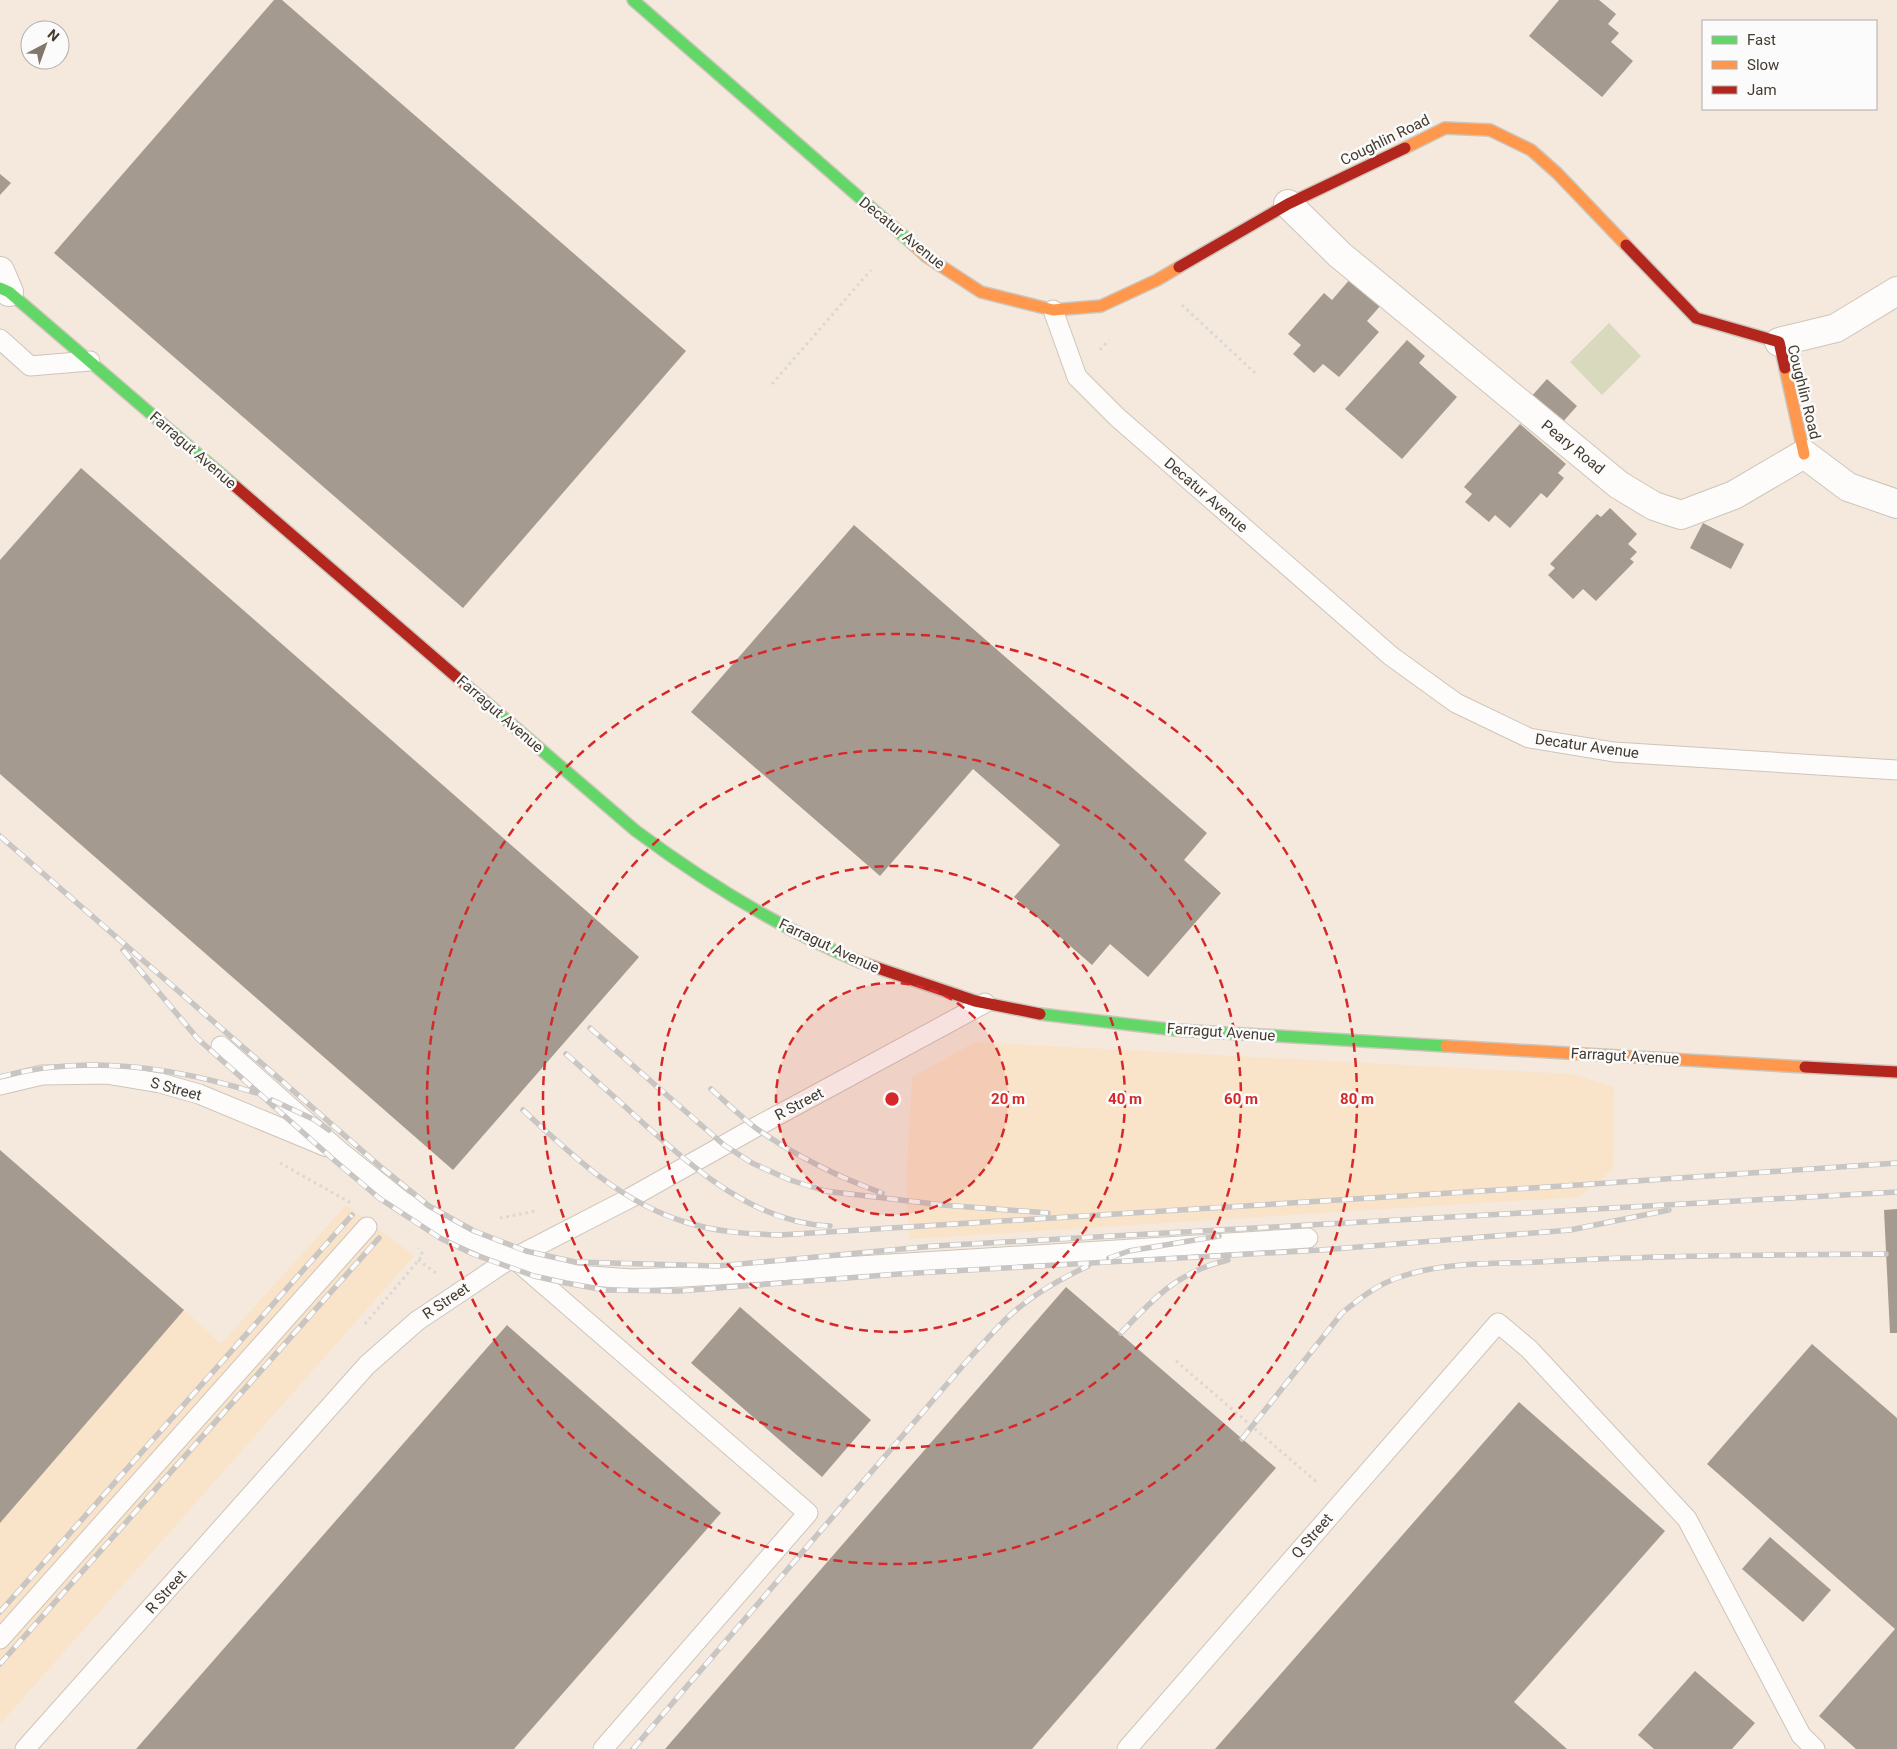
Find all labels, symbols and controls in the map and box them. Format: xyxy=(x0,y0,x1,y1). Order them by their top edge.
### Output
north arrow xyxy=(20,20,70,70)
legend xyxy=(1702,20,1877,110)
text: N xyxy=(45,26,63,44)
text: Fast xyxy=(1747,31,1776,49)
text: Slow xyxy=(1747,56,1779,74)
text: Jam xyxy=(1747,81,1777,99)
street label: Coughlin Road xyxy=(1337,111,1433,169)
street label: Decatur Avenue xyxy=(856,193,948,273)
street label: Coughlin Road xyxy=(1784,343,1824,441)
street label: Farragut Avenue xyxy=(146,408,240,492)
street label: Peary Road xyxy=(1538,416,1608,478)
street label: Decatur Avenue xyxy=(1161,454,1251,536)
street label: Farragut Avenue xyxy=(453,672,547,756)
street label: Decatur Avenue xyxy=(1534,730,1640,762)
street label: Farragut Avenue xyxy=(776,915,882,977)
street label: Farragut Avenue xyxy=(1166,1019,1276,1045)
street label: Farragut Avenue xyxy=(1570,1044,1680,1068)
street label: S Street xyxy=(148,1074,204,1104)
street label: R Street xyxy=(772,1084,826,1124)
centre of rings xyxy=(883,1090,901,1108)
text: 20 m xyxy=(991,1090,1025,1108)
text: 40 m xyxy=(1108,1090,1142,1108)
text: 60 m xyxy=(1224,1090,1258,1108)
text: 80 m xyxy=(1340,1090,1374,1108)
street label: R Street xyxy=(419,1279,473,1323)
street label: Q Street xyxy=(1288,1510,1336,1562)
street label: R Street xyxy=(142,1566,190,1618)

